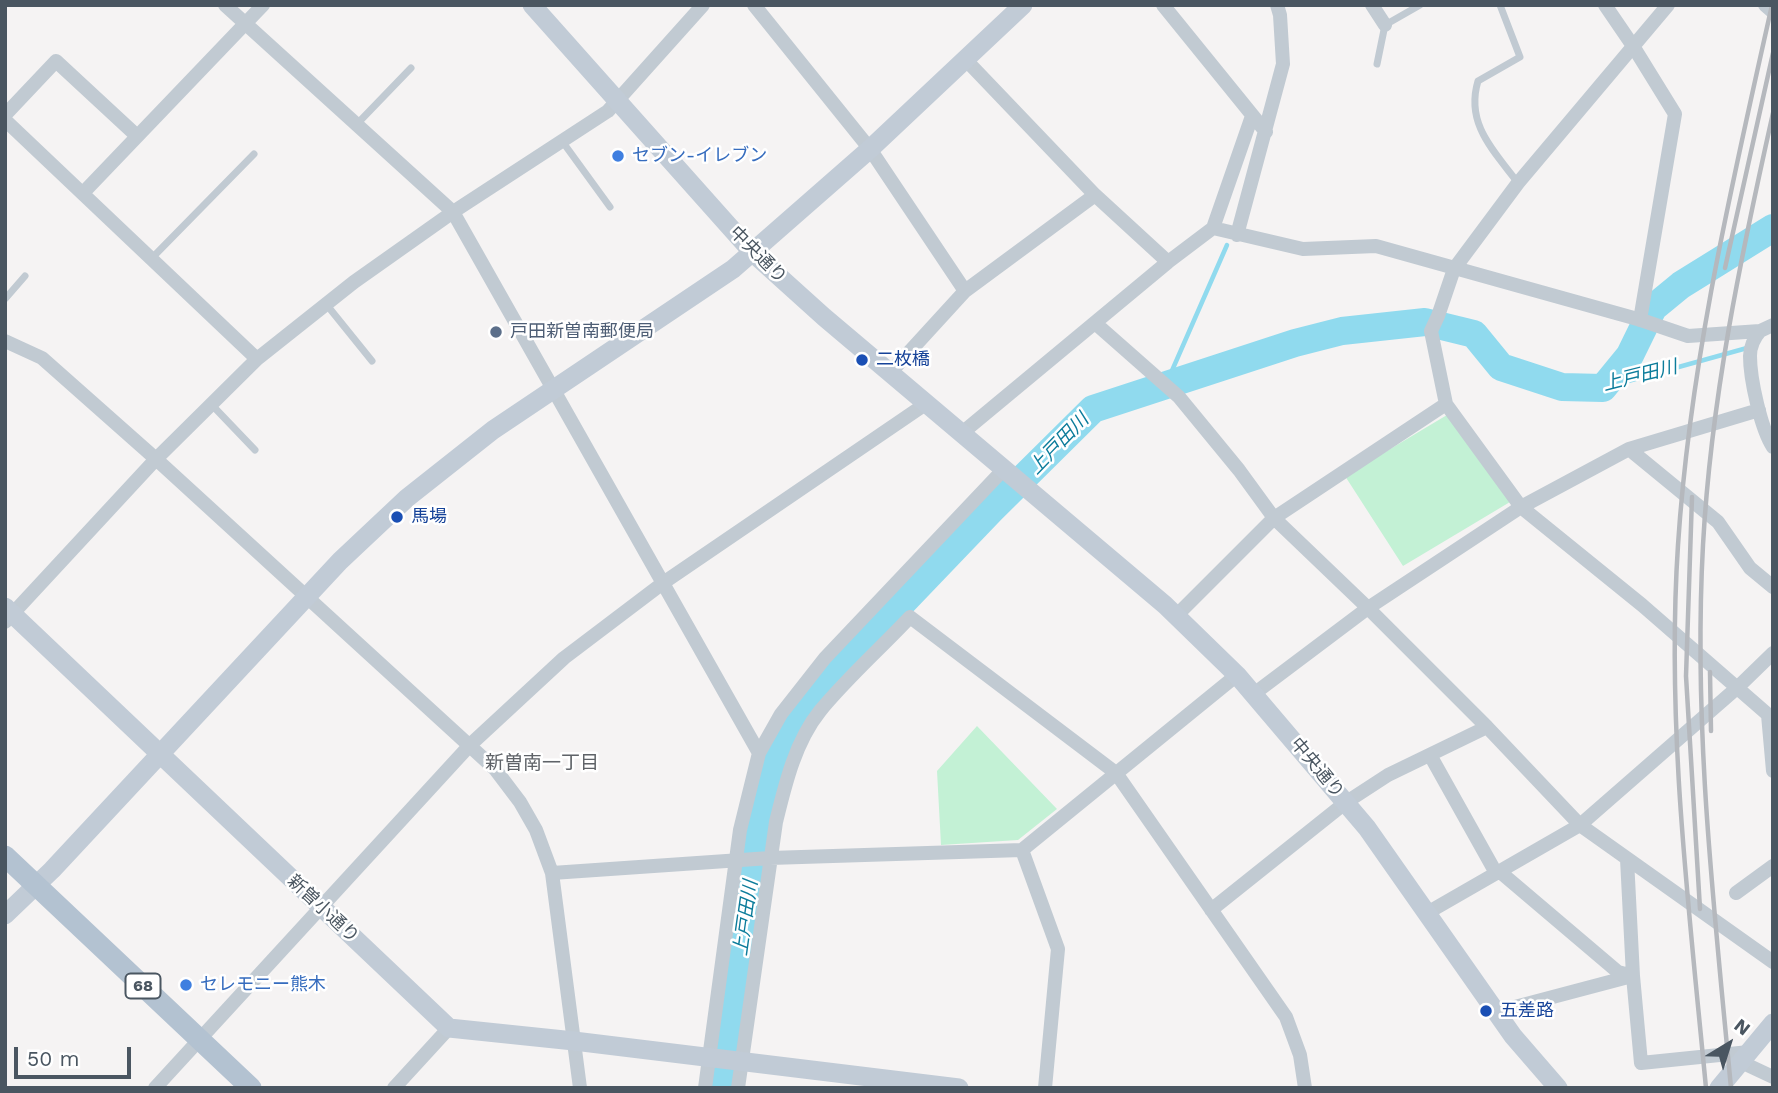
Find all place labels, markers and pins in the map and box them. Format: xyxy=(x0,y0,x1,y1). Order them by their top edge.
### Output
place label: セブン-イレブン xyxy=(632,145,767,167)
marker: セブン-イレブン xyxy=(610,148,626,164)
place label: 戸田新曽南郵便局 xyxy=(510,321,654,343)
marker: 戸田新曽南郵便局 xyxy=(488,324,504,340)
place label: 二枚橋 xyxy=(876,349,930,371)
marker: 二枚橋 xyxy=(854,352,870,368)
place label: 馬場 xyxy=(411,506,447,528)
marker: 馬場 xyxy=(389,509,405,525)
place label: セレモニー熊木 xyxy=(200,974,326,996)
marker: セレモニー熊木 xyxy=(178,977,194,993)
place label: 五差路 xyxy=(1500,1000,1554,1022)
marker: 五差路 xyxy=(1478,1003,1494,1019)

